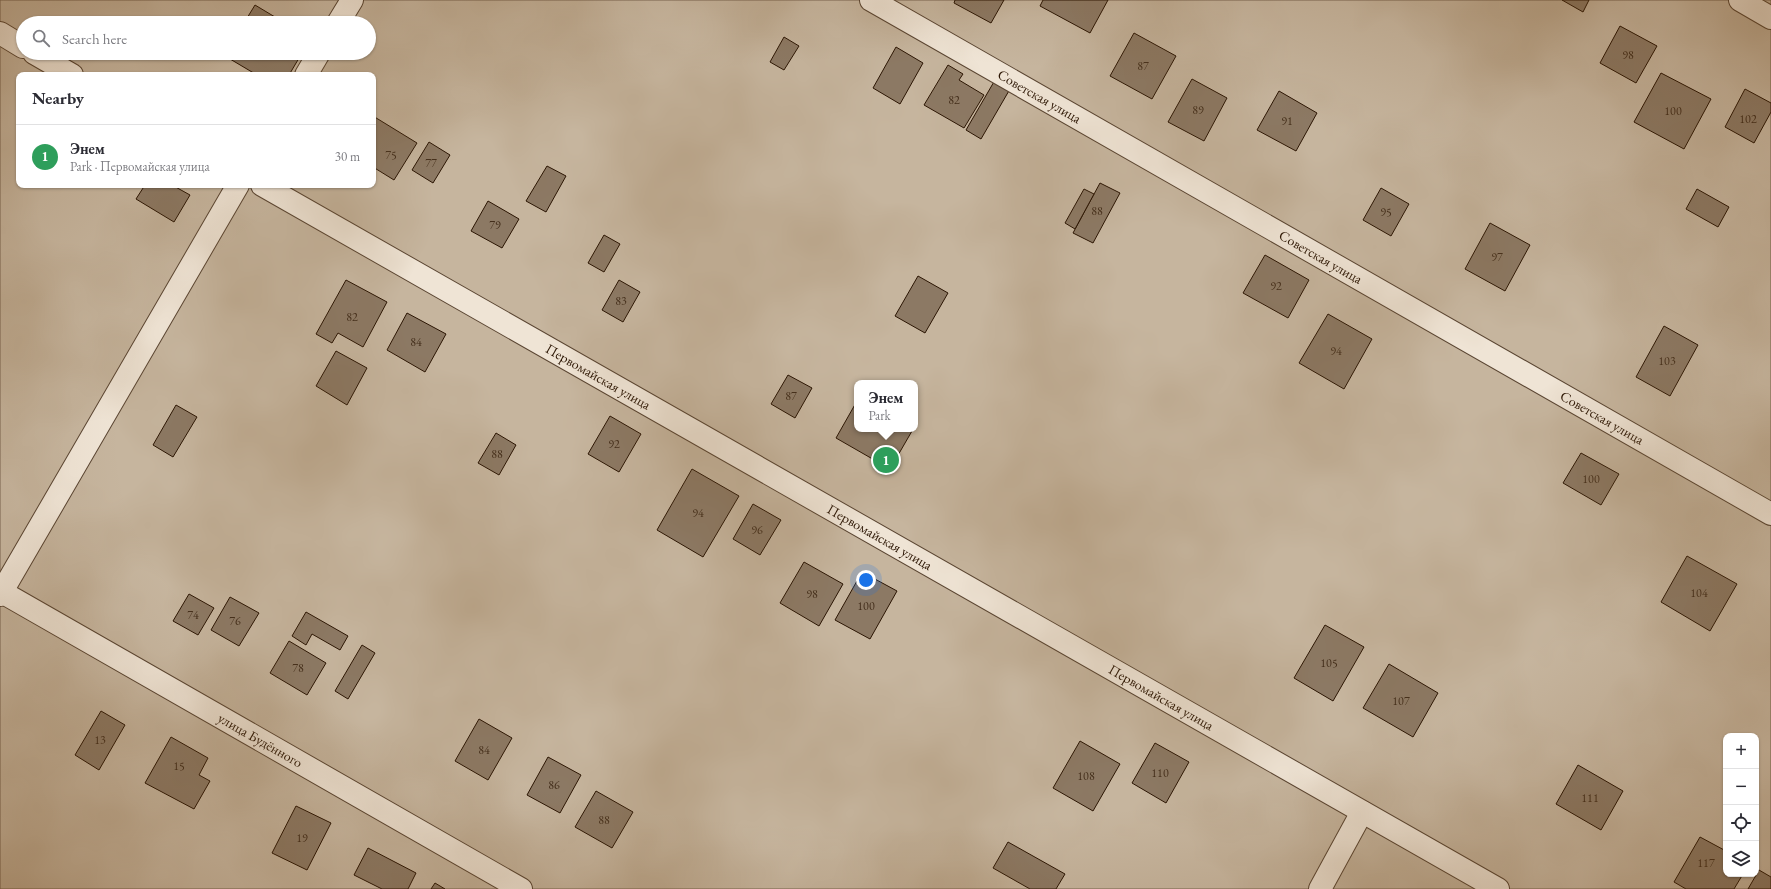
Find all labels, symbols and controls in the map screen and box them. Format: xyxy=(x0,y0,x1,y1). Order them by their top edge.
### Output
search box xyxy=(16,16,376,60)
icon: search xyxy=(30,27,52,49)
text: Search here xyxy=(62,29,127,48)
house number: 98 xyxy=(1622,47,1634,63)
house number: 87 xyxy=(1137,58,1149,74)
street label: Советская улица xyxy=(994,65,1085,127)
text: Nearby xyxy=(32,87,84,109)
house number: 82 xyxy=(948,92,960,108)
house number: 89 xyxy=(1192,102,1204,118)
house number: 100 xyxy=(1664,103,1682,119)
house number: 102 xyxy=(1739,111,1757,127)
house number: 91 xyxy=(1281,113,1293,129)
text: Энем xyxy=(70,139,105,158)
house number: 75 xyxy=(385,147,397,163)
text: 1 xyxy=(42,148,48,165)
text: 30 m xyxy=(335,148,360,165)
house number: 77 xyxy=(425,155,437,171)
text: Park · Первомайская улица xyxy=(70,158,210,175)
house number: 88 xyxy=(1091,203,1103,219)
house number: 95 xyxy=(1380,204,1392,220)
house number: 79 xyxy=(489,217,501,233)
street label: Советская улица xyxy=(1276,226,1366,288)
house number: 97 xyxy=(1491,249,1503,265)
house number: 92 xyxy=(1270,278,1282,294)
house number: 83 xyxy=(615,293,627,309)
house number: 82 xyxy=(346,309,358,325)
house number: 84 xyxy=(410,334,422,350)
street label: Первомайская улица xyxy=(542,339,654,414)
house number: 94 xyxy=(1330,343,1342,359)
house number: 103 xyxy=(1658,353,1676,369)
popup xyxy=(854,380,918,432)
street label: Советская улица xyxy=(1557,387,1648,449)
house number: 87 xyxy=(785,388,797,404)
text: Энем xyxy=(869,388,903,407)
text: Park xyxy=(869,407,891,424)
house number: 92 xyxy=(608,436,620,452)
pin: 1 xyxy=(873,445,899,475)
house number: 88 xyxy=(491,446,503,462)
house number: 100 xyxy=(1582,471,1600,487)
street label: Первомайская улица xyxy=(824,500,936,574)
house number: 94 xyxy=(692,505,704,521)
house number: 96 xyxy=(751,522,763,538)
your location xyxy=(856,570,876,590)
house number: 104 xyxy=(1690,585,1708,601)
house number: 98 xyxy=(806,586,818,602)
house number: 100 xyxy=(857,598,875,614)
house number: 74 xyxy=(187,607,199,623)
house number: 76 xyxy=(229,613,241,629)
house number: 105 xyxy=(1320,655,1338,671)
house number: 78 xyxy=(292,660,304,676)
street label: Первомайская улица xyxy=(1106,660,1218,735)
house number: 107 xyxy=(1392,693,1410,709)
street label: улица Будённого xyxy=(215,709,306,771)
house number: 13 xyxy=(94,732,106,748)
map controls xyxy=(1723,733,1759,877)
button: + xyxy=(1723,733,1759,769)
house number: 84 xyxy=(478,742,490,758)
house number: 15 xyxy=(173,758,185,774)
house number: 110 xyxy=(1151,765,1169,781)
house number: 108 xyxy=(1077,768,1095,784)
button: − xyxy=(1723,769,1759,805)
house number: 86 xyxy=(548,777,560,793)
house number: 111 xyxy=(1581,790,1599,806)
button: locate xyxy=(1723,805,1759,841)
house number: 88 xyxy=(598,812,610,828)
house number: 19 xyxy=(296,830,308,846)
button: layers xyxy=(1723,841,1759,877)
house number: 117 xyxy=(1697,855,1715,871)

